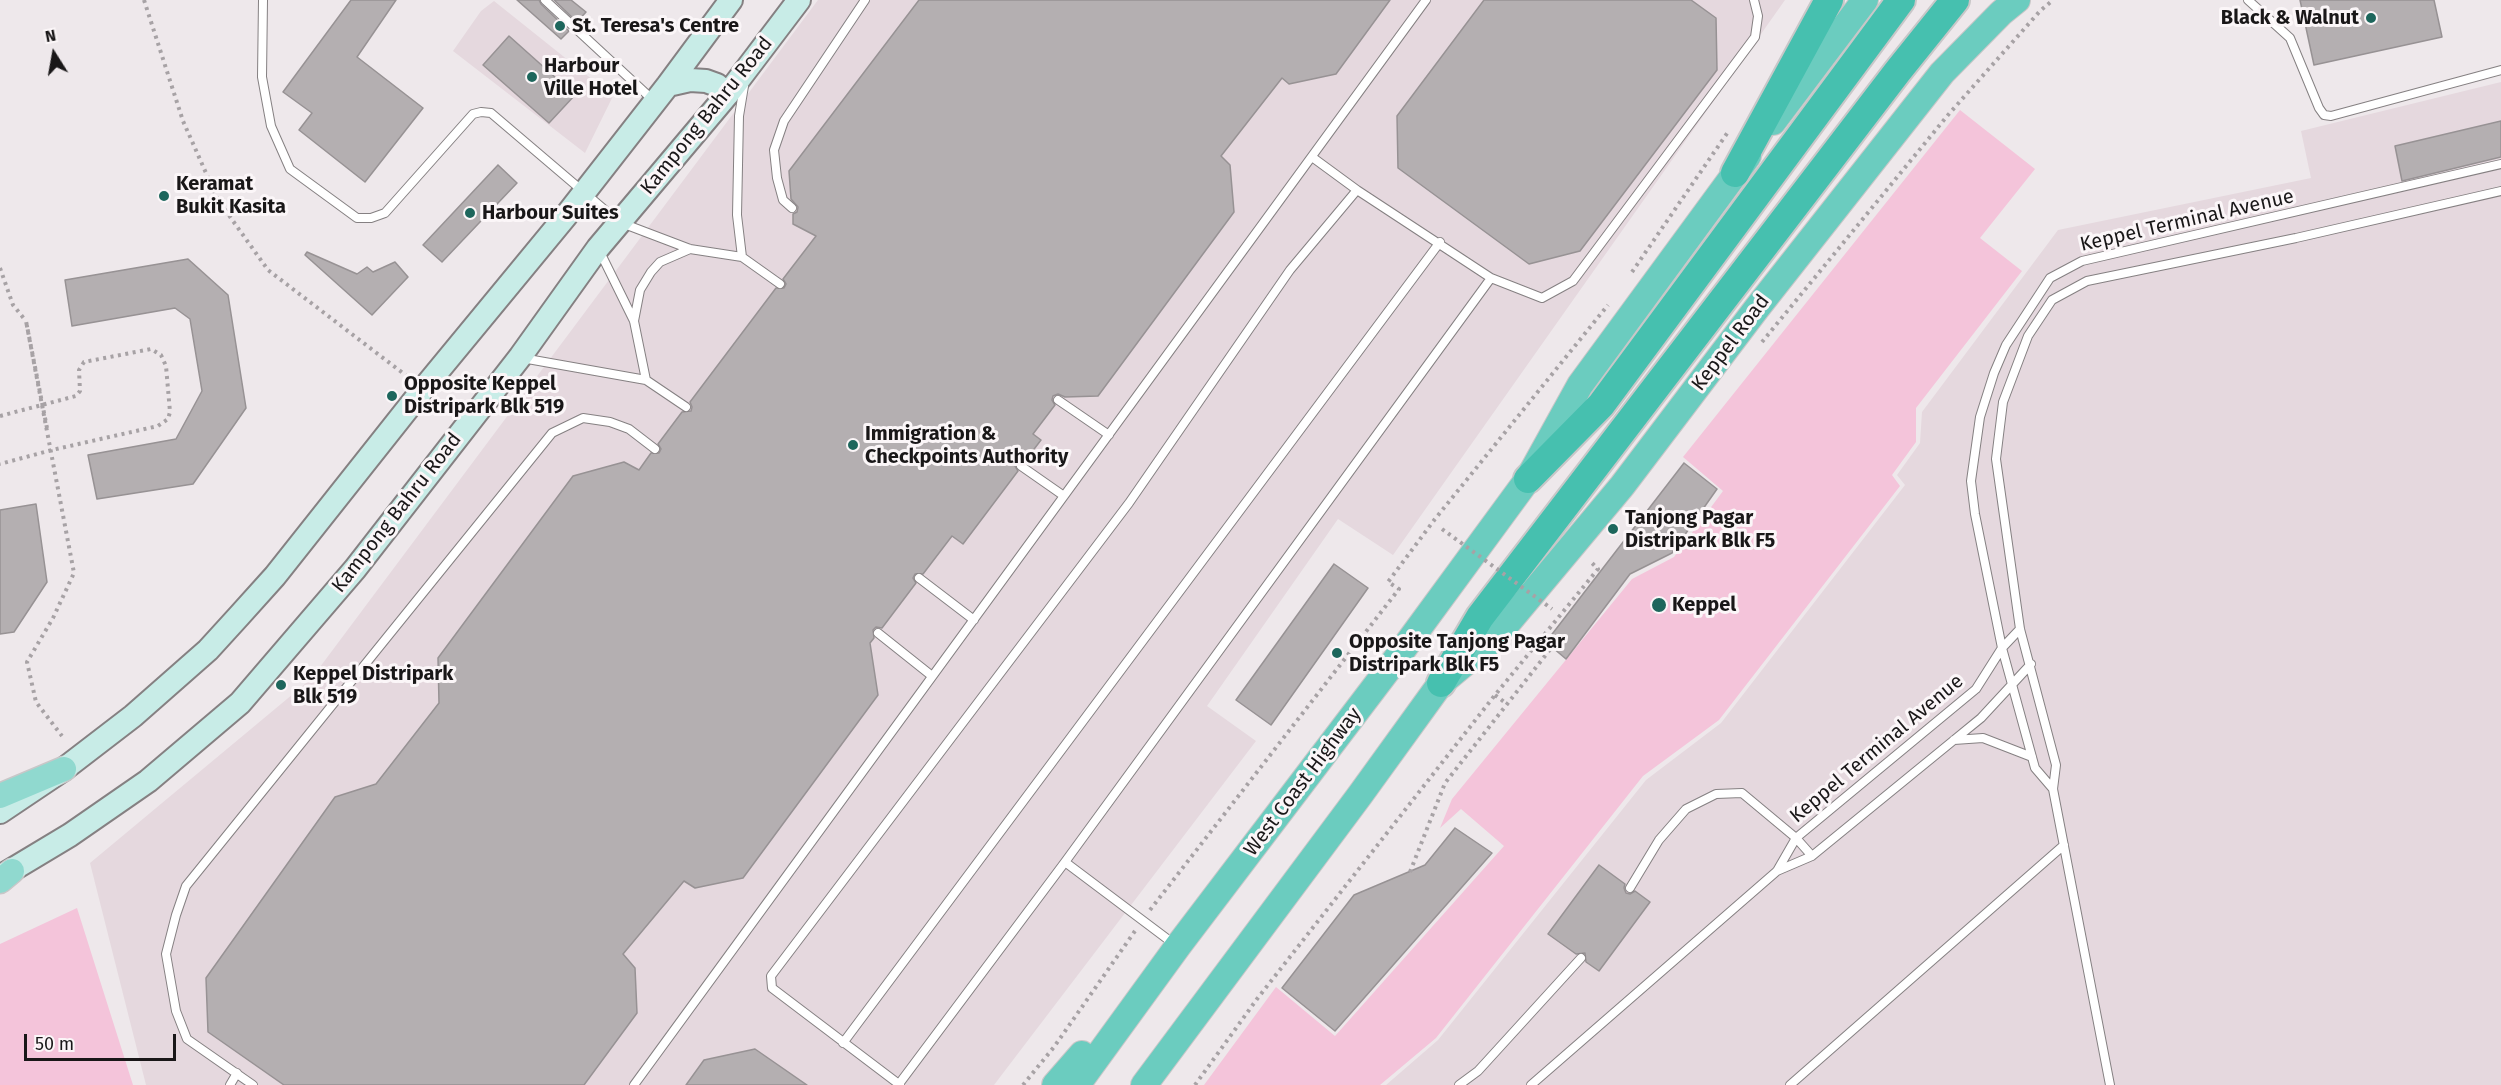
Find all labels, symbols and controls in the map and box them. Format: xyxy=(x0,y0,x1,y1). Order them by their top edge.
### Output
place label: Black & Walnut xyxy=(2221,6,2359,30)
marker: Black & Walnut xyxy=(2364,11,2378,25)
place label: St. Teresa's Centre xyxy=(572,14,739,38)
marker: St. Teresa's Centre xyxy=(553,19,567,33)
north arrow xyxy=(24,24,84,84)
text: N xyxy=(43,26,57,46)
street label: Kampong Bahru Road xyxy=(636,32,778,200)
place label: Harbour Ville Hotel xyxy=(544,54,638,101)
marker: Harbour Ville Hotel xyxy=(525,70,539,84)
place label: Keramat Bukit Kasita xyxy=(176,172,286,219)
street label: Keppel Terminal Avenue xyxy=(2078,185,2296,257)
marker: Keramat Bukit Kasita xyxy=(157,189,171,203)
place label: Harbour Suites xyxy=(482,201,619,225)
marker: Harbour Suites xyxy=(463,206,477,220)
street label: Keppel Road xyxy=(1687,290,1775,396)
place label: Opposite Keppel Distripark Blk 519 xyxy=(404,372,564,419)
marker: Opposite Keppel Distripark Blk 519 xyxy=(385,389,399,403)
place label: Immigration & Checkpoints Authority xyxy=(865,422,1068,469)
street label: Kampong Bahru Road xyxy=(327,428,467,598)
marker: Immigration & Checkpoints Authority xyxy=(846,438,860,452)
place label: Tanjong Pagar Distripark Blk F5 xyxy=(1625,506,1775,553)
marker: Tanjong Pagar Distripark Blk F5 xyxy=(1606,522,1620,536)
place label: Keppel xyxy=(1672,593,1736,617)
marker: Keppel xyxy=(1650,596,1668,614)
place label: Opposite Tanjong Pagar Distripark Blk F5 xyxy=(1349,630,1565,677)
marker: Opposite Tanjong Pagar Distripark Blk F5 xyxy=(1330,646,1344,660)
place label: Keppel Distripark Blk 519 xyxy=(293,662,453,709)
street label: Keppel Terminal Avenue xyxy=(1785,669,1969,829)
marker: Keppel Distripark Blk 519 xyxy=(274,678,288,692)
street label: West Coast Highway xyxy=(1239,703,1367,861)
scale bar xyxy=(27,1022,178,1060)
text: 50 m xyxy=(35,1033,74,1055)

